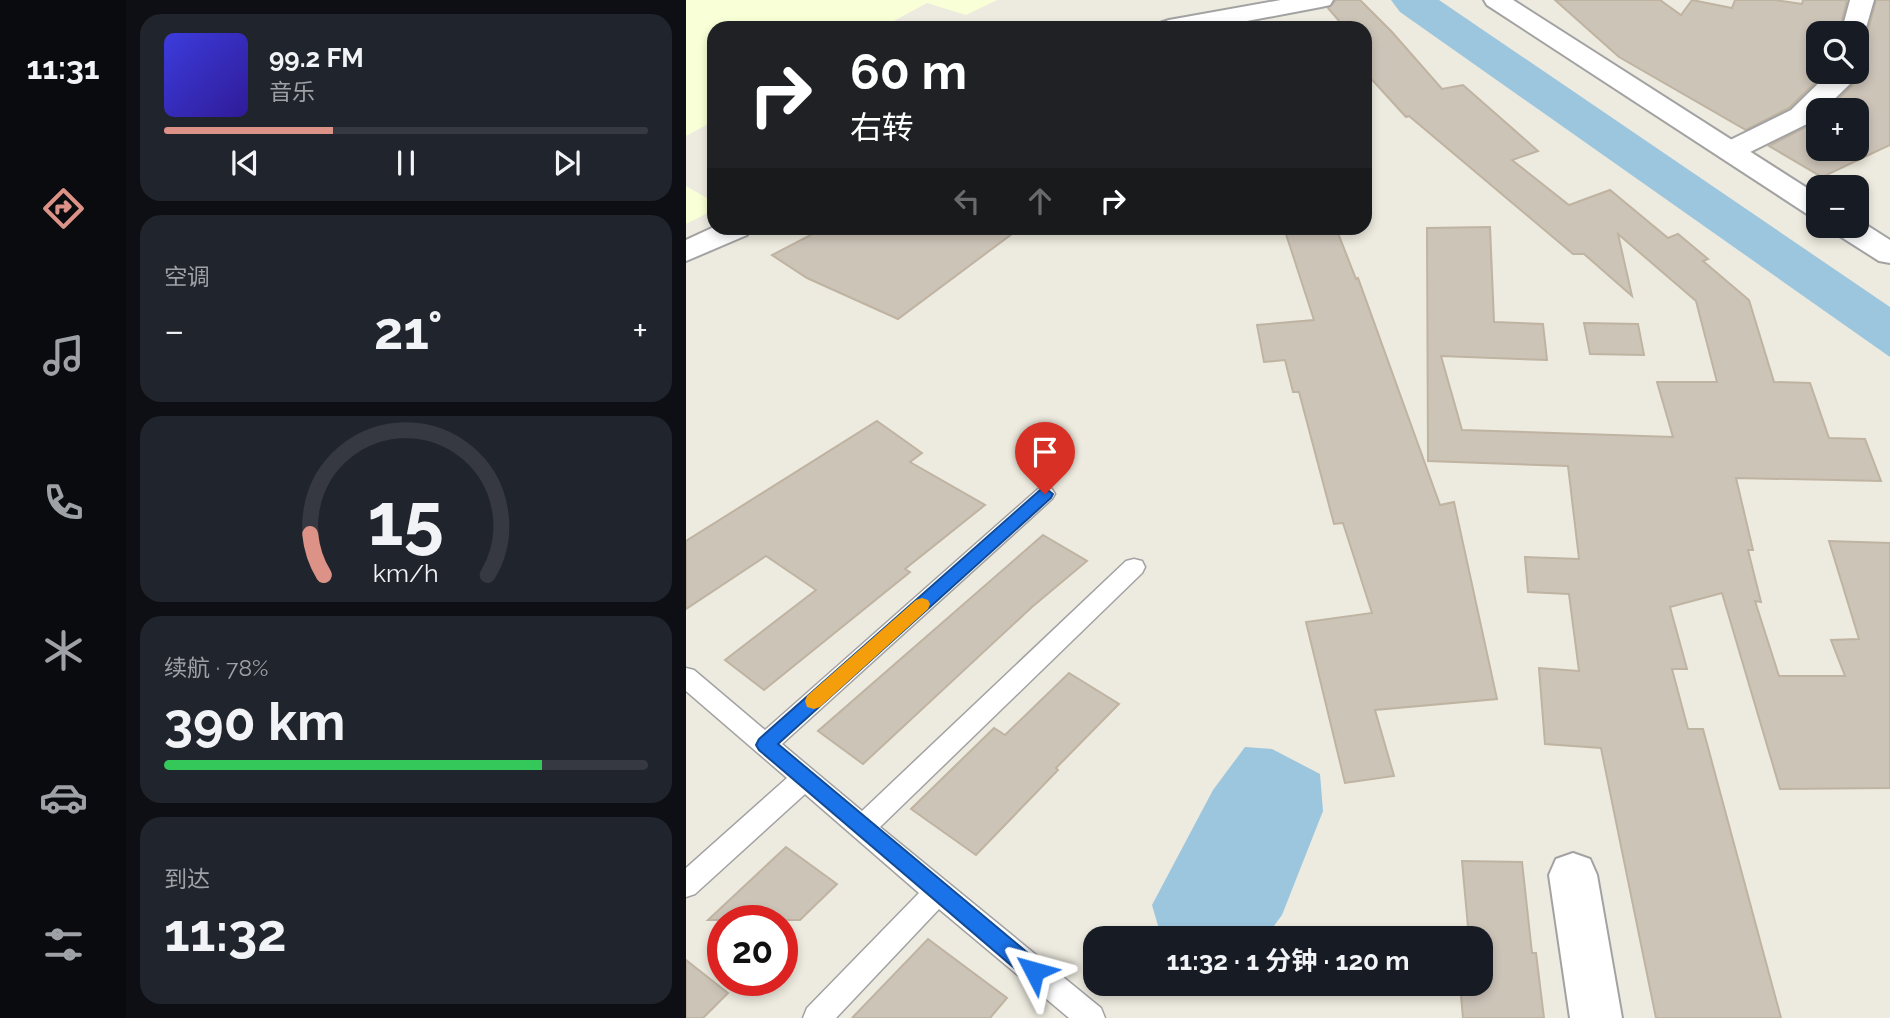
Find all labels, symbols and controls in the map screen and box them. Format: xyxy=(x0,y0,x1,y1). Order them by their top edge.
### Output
map controls xyxy=(1806,21,1869,238)
button: search xyxy=(1806,21,1869,84)
text: 99.2 FM xyxy=(269,43,364,73)
text: 60 m xyxy=(850,43,967,100)
text: 11:31 xyxy=(26,49,100,86)
icon: right xyxy=(735,49,826,140)
text: 音乐 xyxy=(269,78,315,105)
button: + xyxy=(1806,98,1869,161)
text: 右转 xyxy=(850,109,914,146)
icon: previous xyxy=(226,144,264,182)
icon: pause xyxy=(387,144,425,182)
icon: next xyxy=(548,144,586,182)
button: − xyxy=(1806,175,1869,238)
icon: left xyxy=(948,182,986,220)
icon: ahead xyxy=(1021,182,1059,220)
icon: right xyxy=(1094,182,1132,220)
icon: directions xyxy=(39,184,88,233)
text: 空调 xyxy=(164,263,210,290)
text: 21° xyxy=(374,300,443,361)
text: − xyxy=(164,308,184,353)
text: + xyxy=(632,308,648,353)
icon: music xyxy=(39,331,88,380)
pin xyxy=(1015,422,1075,494)
icon: arrive xyxy=(1026,433,1064,471)
text: 15 xyxy=(368,477,444,562)
icon: phone xyxy=(39,478,88,527)
text: km/h xyxy=(373,558,439,588)
icon: climate xyxy=(39,626,88,675)
text: 续航 · 78% xyxy=(164,654,268,681)
text: 390 km xyxy=(164,691,345,752)
icon: car xyxy=(39,773,88,822)
text: 到达 xyxy=(164,865,210,892)
text: 11:32 xyxy=(164,902,287,963)
speed limit sign: 20 xyxy=(707,905,798,996)
icon: filters xyxy=(39,920,88,969)
position arrow xyxy=(997,934,1071,1008)
text: 11:32 · 1 分钟 · 120 m xyxy=(1167,946,1409,976)

